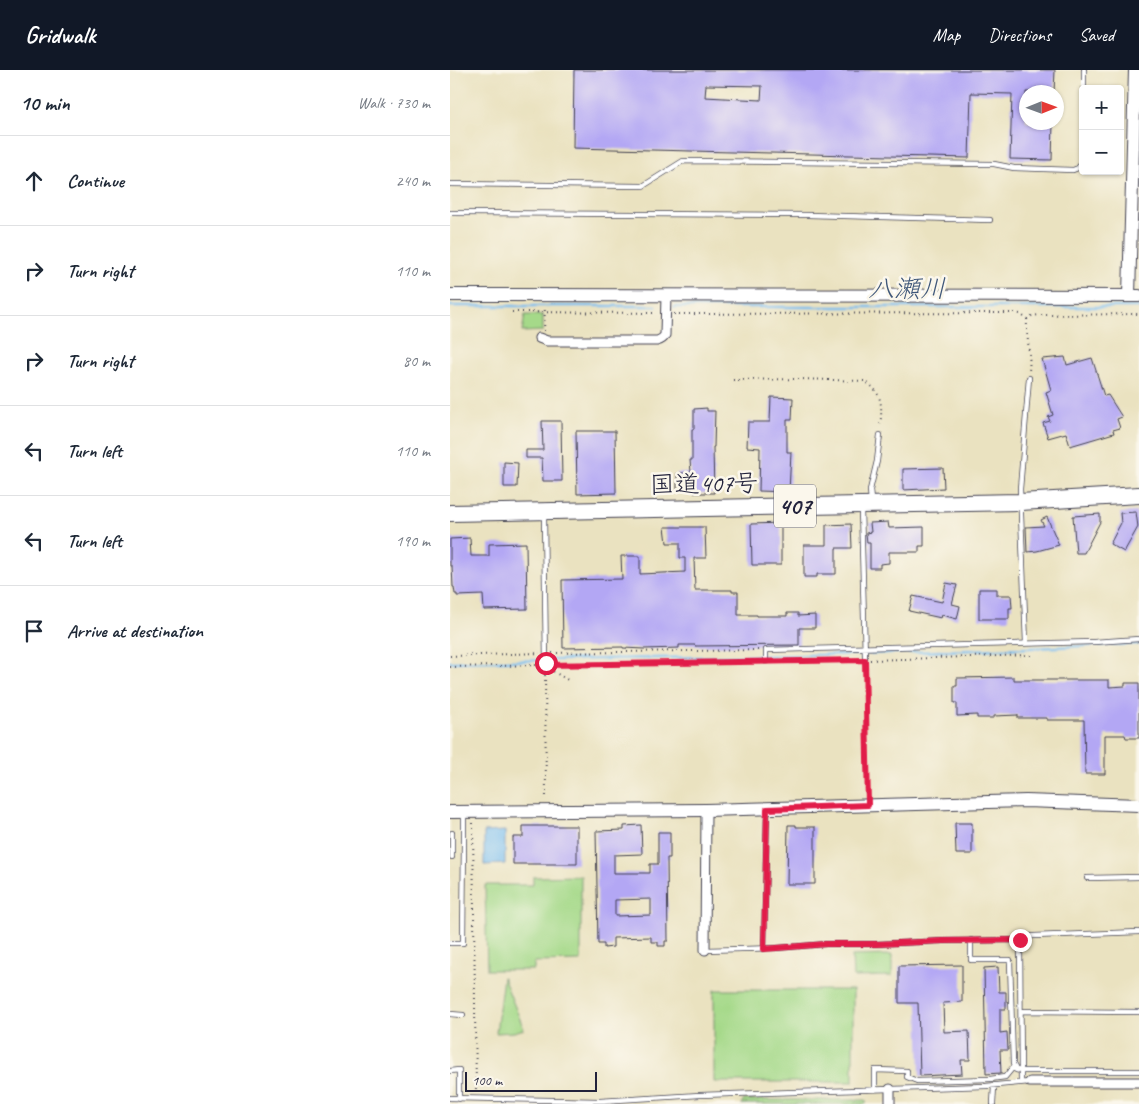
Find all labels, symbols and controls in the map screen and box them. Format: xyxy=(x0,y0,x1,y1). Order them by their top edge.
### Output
text: Gridwalk xyxy=(25,20,95,50)
text: Map xyxy=(933,24,960,46)
text: Directions xyxy=(988,24,1051,46)
text: Saved xyxy=(1079,24,1114,46)
north arrow xyxy=(1019,85,1064,130)
map controls xyxy=(1079,85,1124,175)
button: + xyxy=(1079,85,1124,130)
text: 10 min xyxy=(20,90,70,116)
text: Walk · 730 m xyxy=(358,93,430,113)
button: − xyxy=(1079,130,1124,175)
icon: ahead xyxy=(20,167,48,195)
text: Continue xyxy=(67,169,124,193)
text: 240 m xyxy=(396,171,430,191)
icon: right xyxy=(20,257,48,285)
text: Turn right xyxy=(67,259,134,283)
text: 110 m xyxy=(396,261,430,281)
water label: 八瀬川 xyxy=(868,272,946,305)
icon: right xyxy=(20,347,48,375)
text: Turn right xyxy=(67,349,134,373)
text: 80 m xyxy=(403,351,430,371)
icon: left xyxy=(20,437,48,465)
text: Turn left xyxy=(67,439,122,463)
text: 110 m xyxy=(396,441,430,461)
street label: 国道407号 xyxy=(649,467,759,501)
road number: 407 xyxy=(774,484,816,528)
icon: left xyxy=(20,527,48,555)
text: Turn left xyxy=(67,529,122,553)
text: 190 m xyxy=(396,531,430,551)
icon: arrive xyxy=(20,617,48,645)
text: Arrive at destination xyxy=(67,619,203,643)
route start xyxy=(535,652,558,675)
route end xyxy=(1009,929,1032,952)
scale bar xyxy=(465,1069,598,1092)
text: 100 m xyxy=(472,1072,502,1089)

